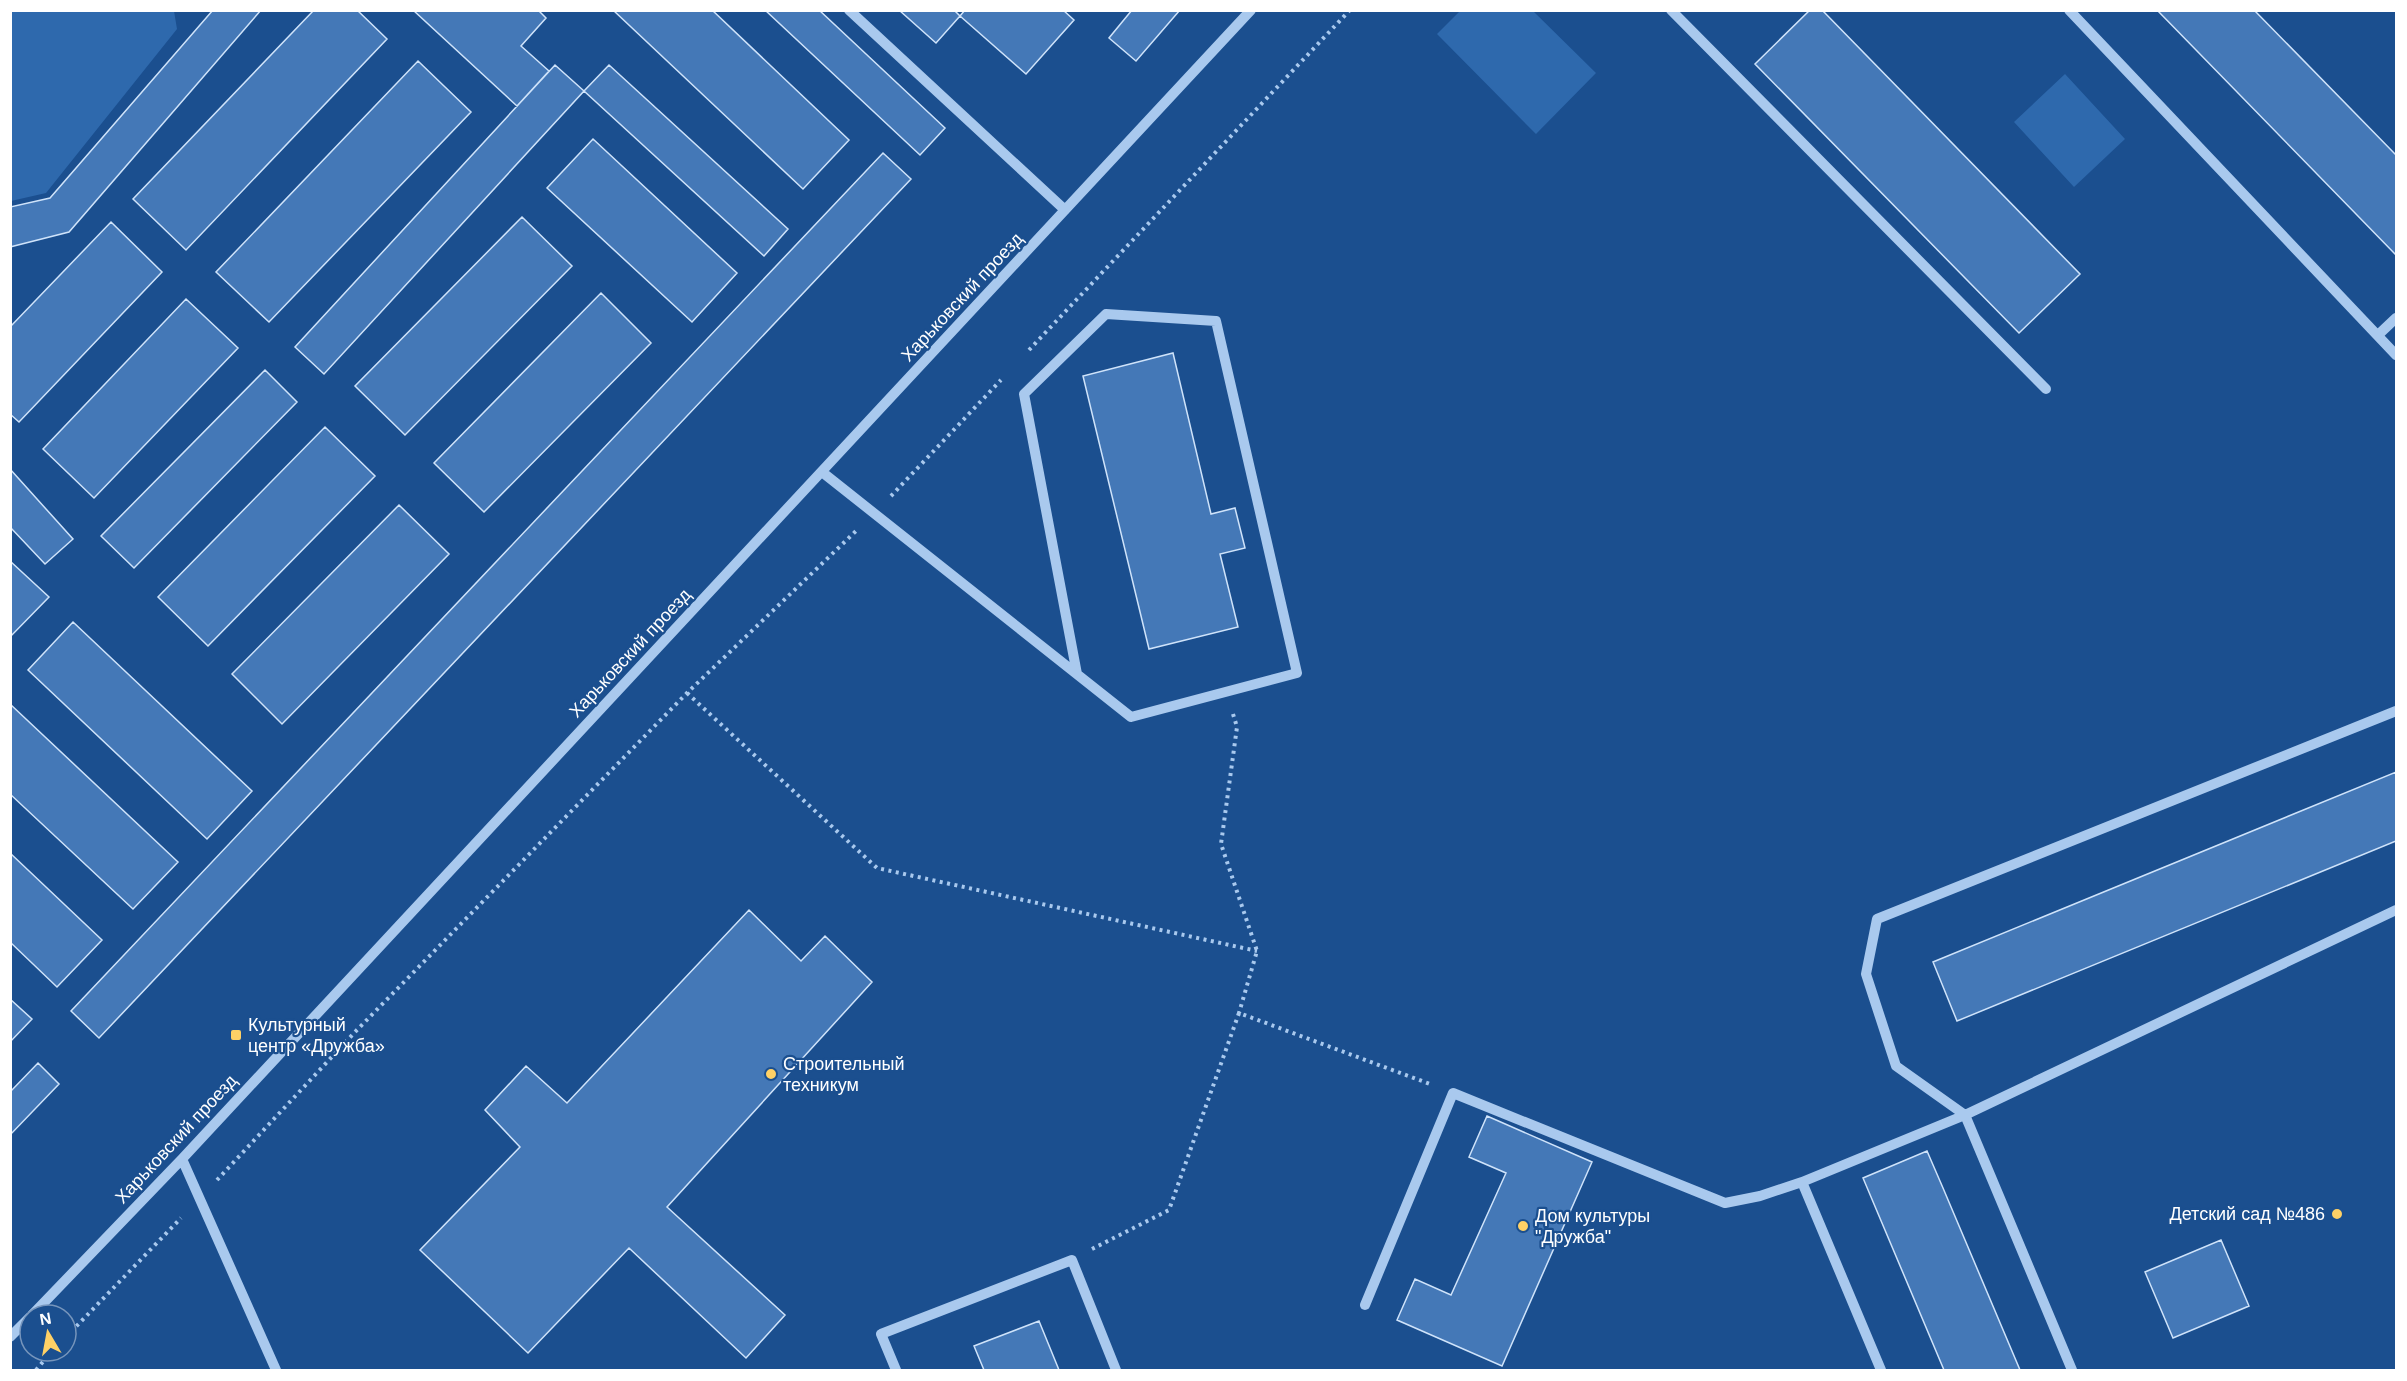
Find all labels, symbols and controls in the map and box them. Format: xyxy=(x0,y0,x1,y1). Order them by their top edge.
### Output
street label: Харьковский проезд xyxy=(897,228,1027,365)
street label: Харьковский проезд xyxy=(565,584,695,721)
place label: Культурный центр «Дружба» xyxy=(248,1015,385,1056)
marker: Культурный центр «Дружба» xyxy=(229,1028,243,1042)
place label: Строительный техникум xyxy=(783,1054,905,1095)
marker: Строительный техникум xyxy=(764,1067,778,1081)
street label: Харьковский проезд xyxy=(111,1070,241,1207)
place label: Детский сад №486 xyxy=(2170,1204,2325,1224)
place label: Дом культуры "Дружба" xyxy=(1535,1206,1650,1247)
marker: Детский сад №486 xyxy=(2330,1207,2344,1221)
marker: Дом культуры "Дружба" xyxy=(1516,1219,1530,1233)
north arrow xyxy=(18,1303,78,1363)
text: N xyxy=(38,1309,53,1328)

